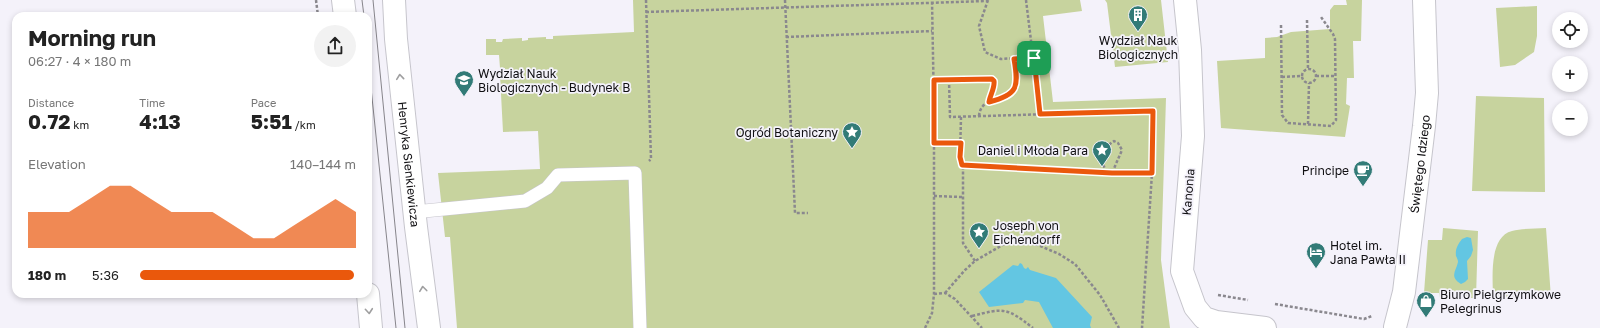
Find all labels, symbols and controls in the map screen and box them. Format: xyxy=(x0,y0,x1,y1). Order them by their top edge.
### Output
building icon: Wydział Nauk Biologicznych xyxy=(1127,4,1149,32)
map controls xyxy=(1552,12,1588,136)
button: locate xyxy=(1552,12,1588,48)
text: Morning run xyxy=(28,24,156,51)
button: share xyxy=(314,25,356,67)
place label: Wydział Nauk Biologicznych xyxy=(1098,33,1178,62)
pin xyxy=(1017,41,1051,75)
icon: arrive xyxy=(1023,47,1045,69)
text: 06:27 · 4 × 180 m xyxy=(28,53,131,69)
button: + xyxy=(1552,56,1588,92)
place label: Wydział Nauk Biologicznych - Budynek B xyxy=(478,66,630,95)
school or university icon: Wydział Nauk Biologicznych - Budynek B xyxy=(453,69,475,97)
one-way arrow xyxy=(396,74,405,80)
text: Distance xyxy=(28,96,74,109)
text: Time xyxy=(139,96,165,109)
text: Pace xyxy=(251,96,276,109)
button: − xyxy=(1552,100,1588,136)
street label: Henryka Sienkiewicza xyxy=(395,101,423,228)
text: 0.72 xyxy=(28,109,71,133)
text: 4:13 xyxy=(139,109,181,133)
text: 5:51 xyxy=(251,109,292,133)
street label: Świętego Idziego xyxy=(1406,114,1432,214)
text: km xyxy=(71,118,89,131)
text: /km xyxy=(292,118,316,131)
place icon: Ogród Botaniczny xyxy=(841,121,863,149)
place label: Ogród Botaniczny xyxy=(736,125,838,140)
place icon: Daniel i Młoda Para xyxy=(1091,139,1113,167)
place label: Daniel i Młoda Para xyxy=(978,143,1088,158)
text: Elevation xyxy=(28,156,86,172)
text: 140–144 m xyxy=(290,156,356,172)
cafe icon: Principe xyxy=(1352,159,1374,187)
place label: Principe xyxy=(1302,163,1349,178)
street label: Kanonia xyxy=(1178,168,1198,216)
place label: Joseph von Eichendorff xyxy=(993,218,1061,247)
place icon: Joseph von Eichendorff xyxy=(968,221,990,249)
place label: Hotel im. Jana Pawła II xyxy=(1330,238,1406,267)
hotel icon: Hotel im. Jana Pawła II xyxy=(1305,241,1327,269)
text: 180 m xyxy=(28,267,66,283)
text: 5:36 xyxy=(92,267,119,283)
one-way arrow xyxy=(419,286,428,292)
place label: Biuro Pielgrzymkowe Pelegrinus xyxy=(1440,287,1561,316)
shop icon: Biuro Pielgrzymkowe Pelegrinus xyxy=(1415,290,1437,318)
one-way arrow xyxy=(365,308,374,314)

